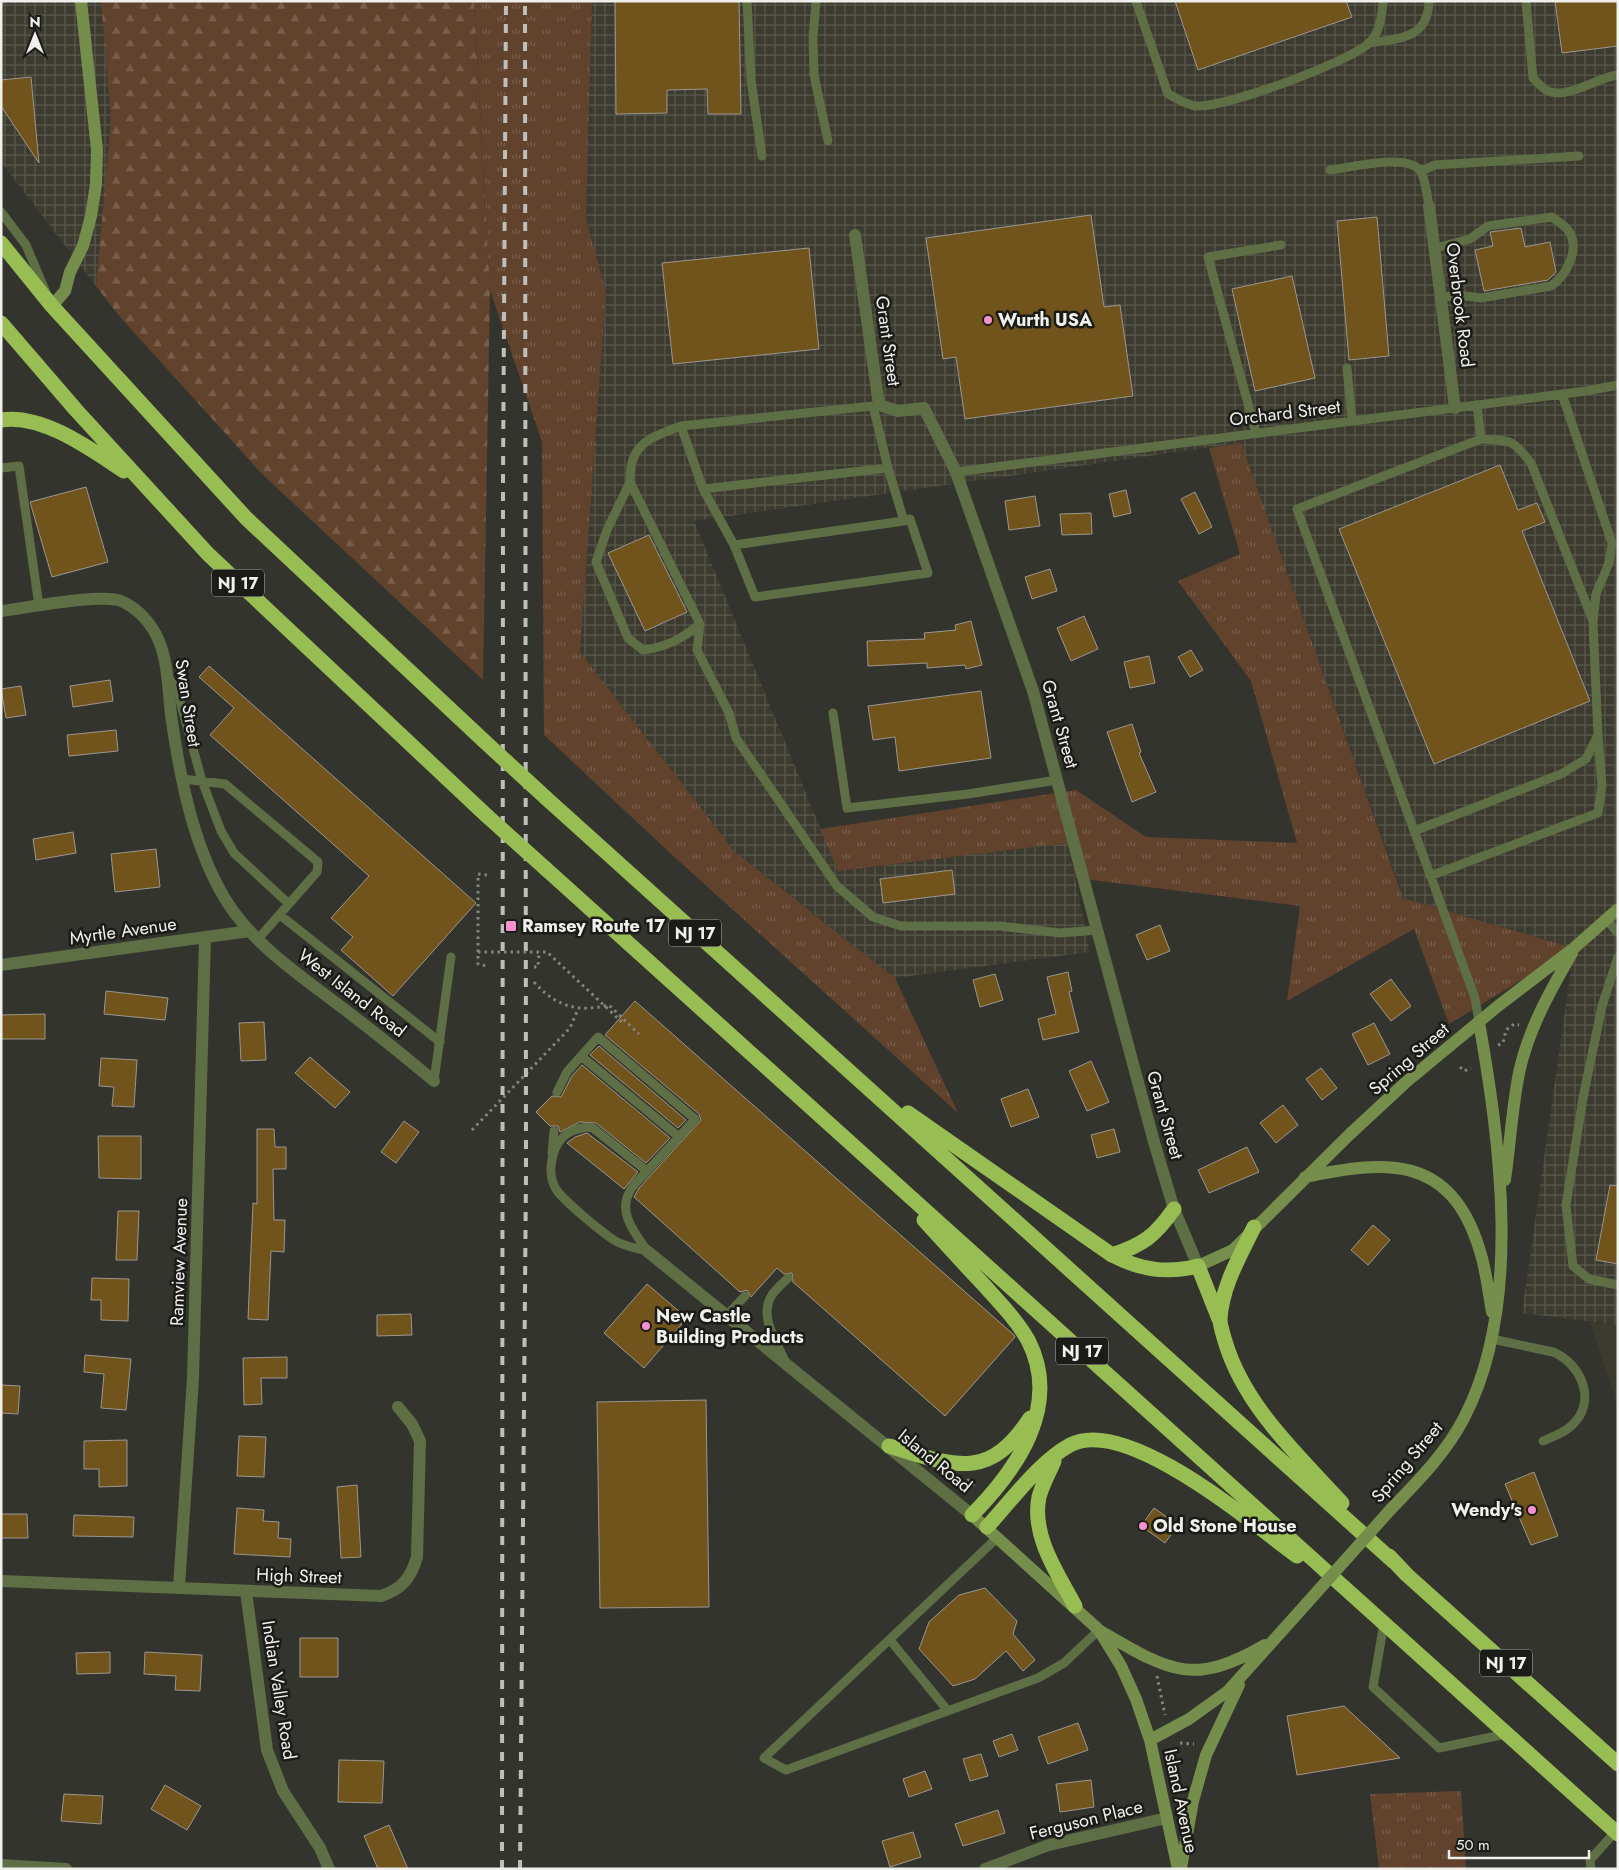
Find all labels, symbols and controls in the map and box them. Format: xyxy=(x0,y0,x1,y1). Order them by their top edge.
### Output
north arrow xyxy=(10,10,60,60)
text: N xyxy=(29,12,41,32)
street label: Overbrook Road xyxy=(1439,241,1481,369)
street label: Grant Street xyxy=(869,294,907,388)
place label: Wurth USA xyxy=(998,307,1093,333)
marker: Wurth USA xyxy=(982,314,994,326)
street label: Orchard Street xyxy=(1228,393,1343,433)
road number: NJ 17 xyxy=(212,570,264,596)
street label: Swan Street xyxy=(168,657,208,749)
street label: Grant Street xyxy=(1035,677,1085,772)
street label: Myrtle Avenue xyxy=(68,911,178,951)
place label: Ramsey Route 17 xyxy=(522,913,665,939)
marker: Ramsey Route 17 xyxy=(504,919,518,933)
road number: NJ 17 xyxy=(669,920,721,946)
street label: West Island Road xyxy=(292,942,412,1044)
street label: Spring Street xyxy=(1363,1016,1455,1101)
street label: Grant Street xyxy=(1140,1068,1190,1163)
street label: Ramview Avenue xyxy=(164,1198,194,1326)
place label: New Castle Building Products xyxy=(656,1303,804,1350)
marker: New Castle Building Products xyxy=(640,1320,652,1332)
road number: NJ 17 xyxy=(1056,1338,1108,1364)
street label: Spring Street xyxy=(1365,1415,1449,1508)
street label: Island Road xyxy=(892,1423,978,1499)
place label: Wendy's xyxy=(1451,1497,1522,1523)
marker: Wendy's xyxy=(1526,1504,1538,1516)
place label: Old Stone House xyxy=(1153,1513,1296,1539)
marker: Old Stone House xyxy=(1137,1520,1149,1532)
street label: High Street xyxy=(256,1562,343,1591)
street label: Indian Valley Road xyxy=(255,1619,303,1761)
road number: NJ 17 xyxy=(1480,1650,1532,1676)
street label: Island Avenue xyxy=(1157,1747,1205,1855)
street label: Ferguson Place xyxy=(1027,1793,1145,1847)
scale bar xyxy=(1449,1828,1589,1860)
text: 50 m xyxy=(1456,1834,1490,1856)

